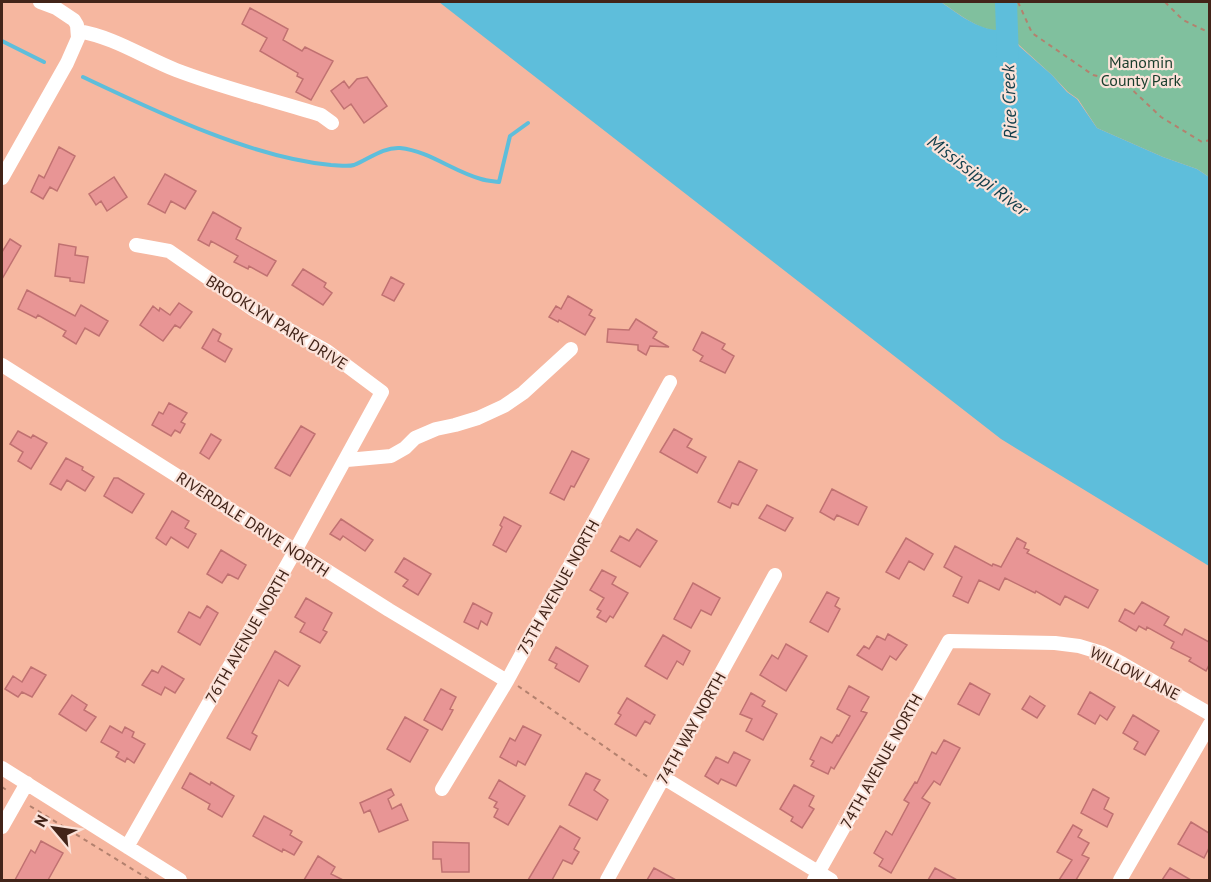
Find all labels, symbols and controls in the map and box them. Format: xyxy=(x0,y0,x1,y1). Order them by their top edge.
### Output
park label: Manomin County Park xyxy=(1101,52,1182,90)
water label: Rice Creek xyxy=(996,63,1022,140)
water label: Mississippi River xyxy=(923,130,1034,221)
street label: BROOKLYN PARK DRIVE xyxy=(203,270,351,374)
street label: RIVERDALE DRIVE NORTH xyxy=(173,467,333,581)
street label: 75TH AVENUE NORTH xyxy=(513,516,603,658)
street label: 76TH AVENUE NORTH xyxy=(201,566,293,706)
street label: WILLOW LANE xyxy=(1087,642,1183,704)
street label: 74TH WAY NORTH xyxy=(652,669,730,787)
street label: 74TH AVENUE NORTH xyxy=(836,690,926,832)
north arrow xyxy=(24,798,84,858)
text: N xyxy=(30,811,52,830)

